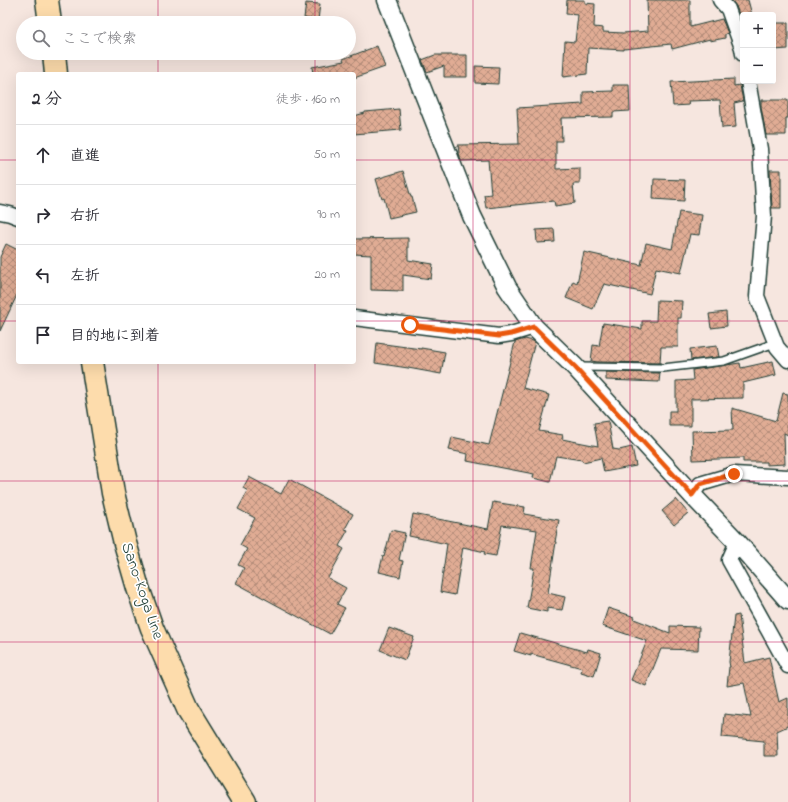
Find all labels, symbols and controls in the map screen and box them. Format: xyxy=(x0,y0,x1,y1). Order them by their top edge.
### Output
map controls xyxy=(740,12,776,84)
button: + xyxy=(740,12,776,48)
search box xyxy=(16,16,356,60)
icon: search xyxy=(30,27,52,49)
text: ここで検索 xyxy=(62,28,137,50)
button: − xyxy=(740,48,776,84)
text: 2 分 xyxy=(32,87,62,112)
text: 徒歩 · 160 m xyxy=(276,90,340,109)
icon: ahead xyxy=(32,144,54,166)
text: 直進 xyxy=(70,145,100,167)
text: 50 m xyxy=(314,145,340,164)
icon: right xyxy=(32,204,54,226)
text: 右折 xyxy=(70,205,100,227)
text: 90 m xyxy=(317,205,340,224)
icon: left xyxy=(32,264,54,286)
text: 左折 xyxy=(70,265,100,287)
text: 20 m xyxy=(315,265,340,284)
route start xyxy=(401,316,419,334)
icon: arrive xyxy=(32,324,54,346)
text: 目的地に到着 xyxy=(70,325,160,347)
route end xyxy=(725,465,743,483)
street label: Sano-Koga Line xyxy=(114,539,170,643)

